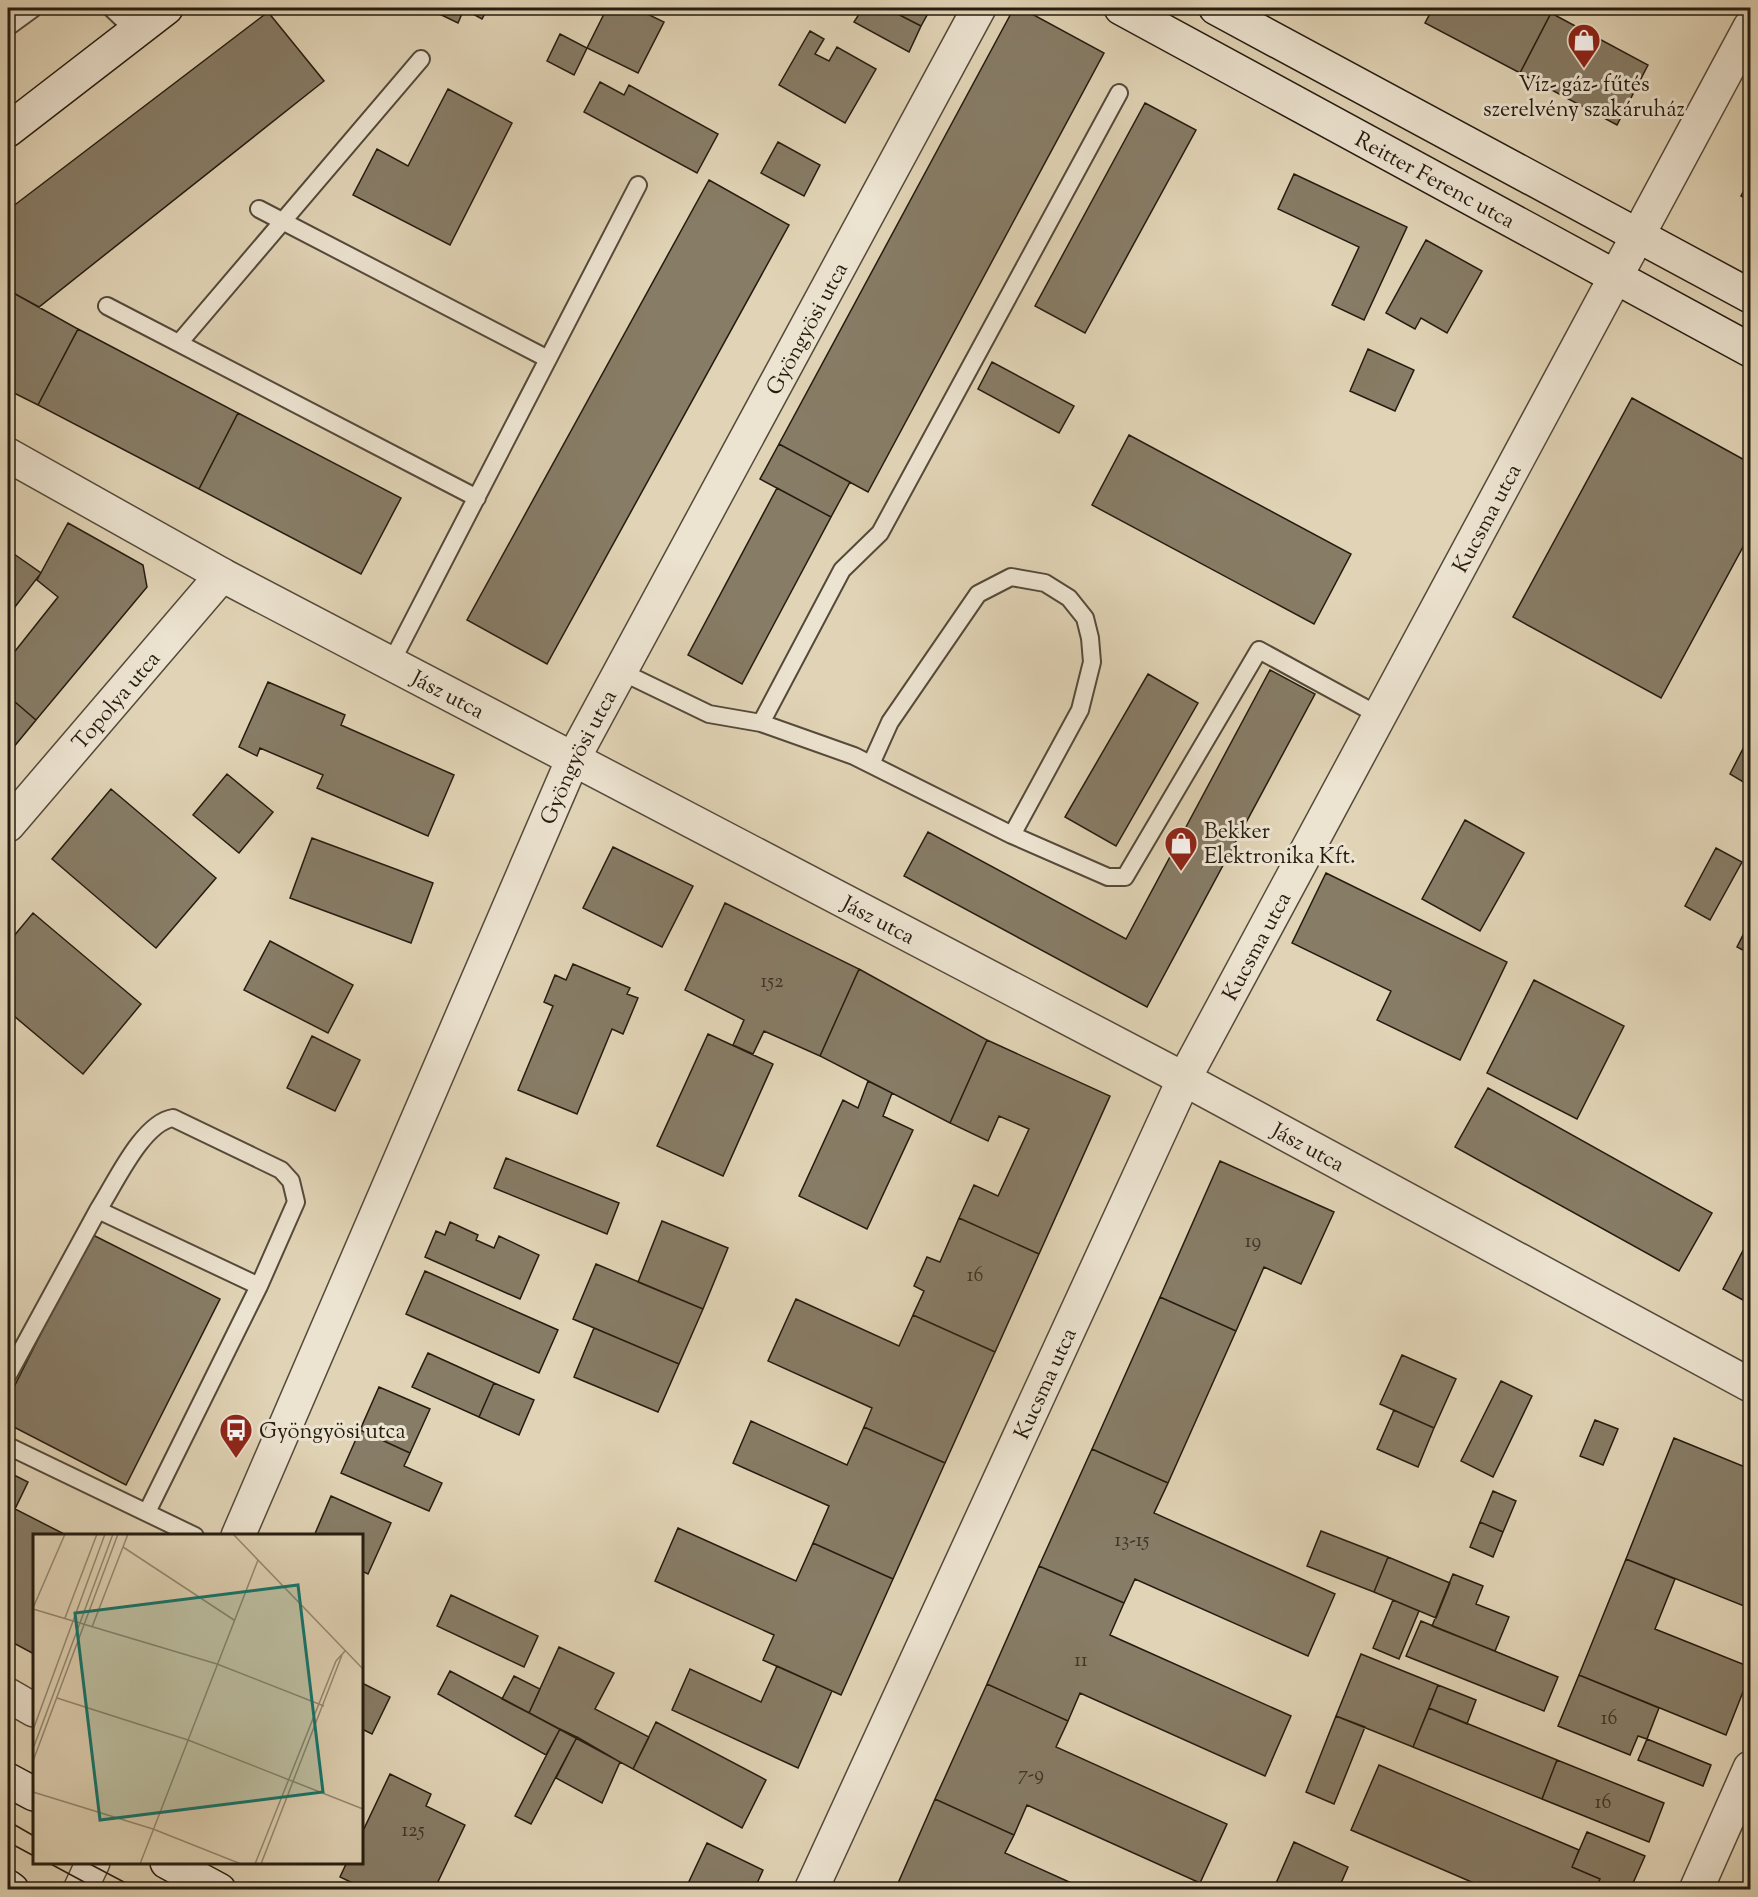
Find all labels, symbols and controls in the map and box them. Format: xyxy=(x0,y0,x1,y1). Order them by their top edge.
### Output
shop icon: Víz- gáz- fűtés szerelvény szakáruház xyxy=(1566,22,1602,69)
place label: Víz- gáz- fűtés szerelvény szakáruház xyxy=(1483,70,1685,127)
street label: Reitter Ferenc utca xyxy=(1348,125,1520,238)
street label: Gyöngyösi utca xyxy=(760,257,858,402)
street label: Kucsma utca xyxy=(1446,459,1531,580)
street label: Topolya utca xyxy=(66,645,169,758)
street label: Jász utca xyxy=(404,663,489,729)
street label: Gyöngyösi utca xyxy=(534,685,626,830)
place label: Bekker Elektronika Kft. xyxy=(1204,817,1356,874)
shop icon: Bekker Elektronika Kft. xyxy=(1163,825,1199,872)
street label: Kucsma utca xyxy=(1216,887,1301,1008)
street label: Jász utca xyxy=(834,889,920,954)
house number: 152 xyxy=(761,968,784,997)
street label: Jász utca xyxy=(1264,1116,1349,1182)
house number: 19 xyxy=(1245,1228,1261,1257)
house number: 16 xyxy=(967,1262,983,1291)
street label: Kucsma utca xyxy=(1007,1323,1086,1445)
bus stop icon: Gyöngyösi utca xyxy=(218,1412,254,1459)
place label: Gyöngyösi utca xyxy=(259,1417,406,1449)
house number: 13-15 xyxy=(1115,1527,1150,1556)
inset map xyxy=(33,1534,363,1864)
house number: 11 xyxy=(1074,1647,1088,1676)
house number: 16 xyxy=(1601,1705,1617,1734)
house number: 7-9 xyxy=(1018,1761,1044,1790)
house number: 16 xyxy=(1595,1789,1611,1818)
house number: 125 xyxy=(402,1817,425,1846)

